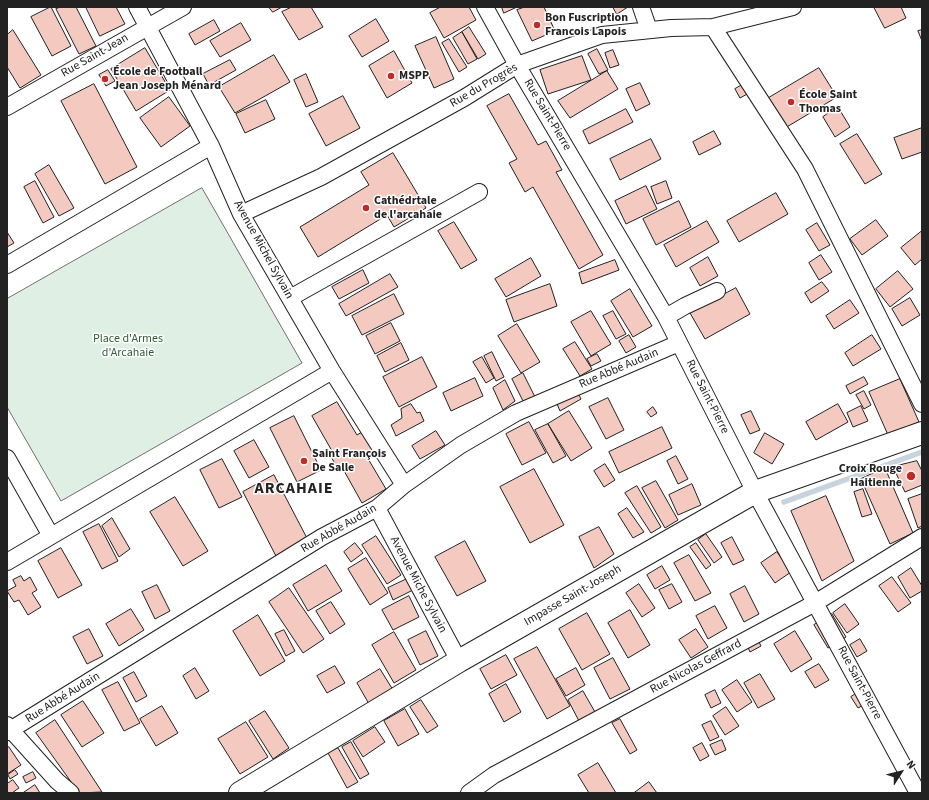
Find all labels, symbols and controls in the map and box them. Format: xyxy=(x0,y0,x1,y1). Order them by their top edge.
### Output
place label: Bon Fuscription Francois Lapois xyxy=(545,11,628,39)
marker: Bon Fuscription Francois Lapois xyxy=(532,20,542,30)
street label: Rue Saint-Jean xyxy=(59,31,131,81)
street label: Rue du Progrès xyxy=(448,61,520,111)
place label: École de Football Jean Joseph Ménard xyxy=(113,65,221,93)
place label: MSPP xyxy=(399,69,429,83)
marker: MSPP xyxy=(386,71,396,81)
marker: École de Football Jean Joseph Ménard xyxy=(100,74,110,84)
street label: Rue Saint-Pierre xyxy=(520,77,574,153)
place label: École Saint Thomas xyxy=(799,88,857,116)
marker: École Saint Thomas xyxy=(786,97,796,107)
place label: Cathédrtale de l'arcahaie xyxy=(374,194,442,222)
street label: Avenue Michel Sylvain xyxy=(230,198,296,302)
marker: Cathédrtale de l'arcahaie xyxy=(361,203,371,213)
park label: Place d'Armes d'Arcahaie xyxy=(93,332,163,360)
street label: Rue Abbé Audain xyxy=(577,346,661,392)
street label: Rue Saint-Pierre xyxy=(682,358,732,436)
place label: Saint François De Salle xyxy=(312,447,386,475)
marker: Saint François De Salle xyxy=(299,456,309,466)
place label: Croix Rouge Haitienne xyxy=(839,462,902,490)
marker: Croix Rouge Haitienne xyxy=(905,470,917,482)
district label: ARCAHAIE xyxy=(255,479,333,499)
street label: Rue Abbé Audain xyxy=(299,502,379,556)
street label: Avenue Miche Sylvain xyxy=(386,534,450,636)
street label: Impasse Saint-Joseph xyxy=(522,562,624,630)
street label: Rue Nicolas Geffrard xyxy=(648,637,744,697)
street label: Rue Saint-Pierre xyxy=(834,644,884,722)
street label: Rue Abbé Audain xyxy=(23,669,103,727)
north arrow xyxy=(881,752,921,792)
text: N xyxy=(903,757,919,772)

